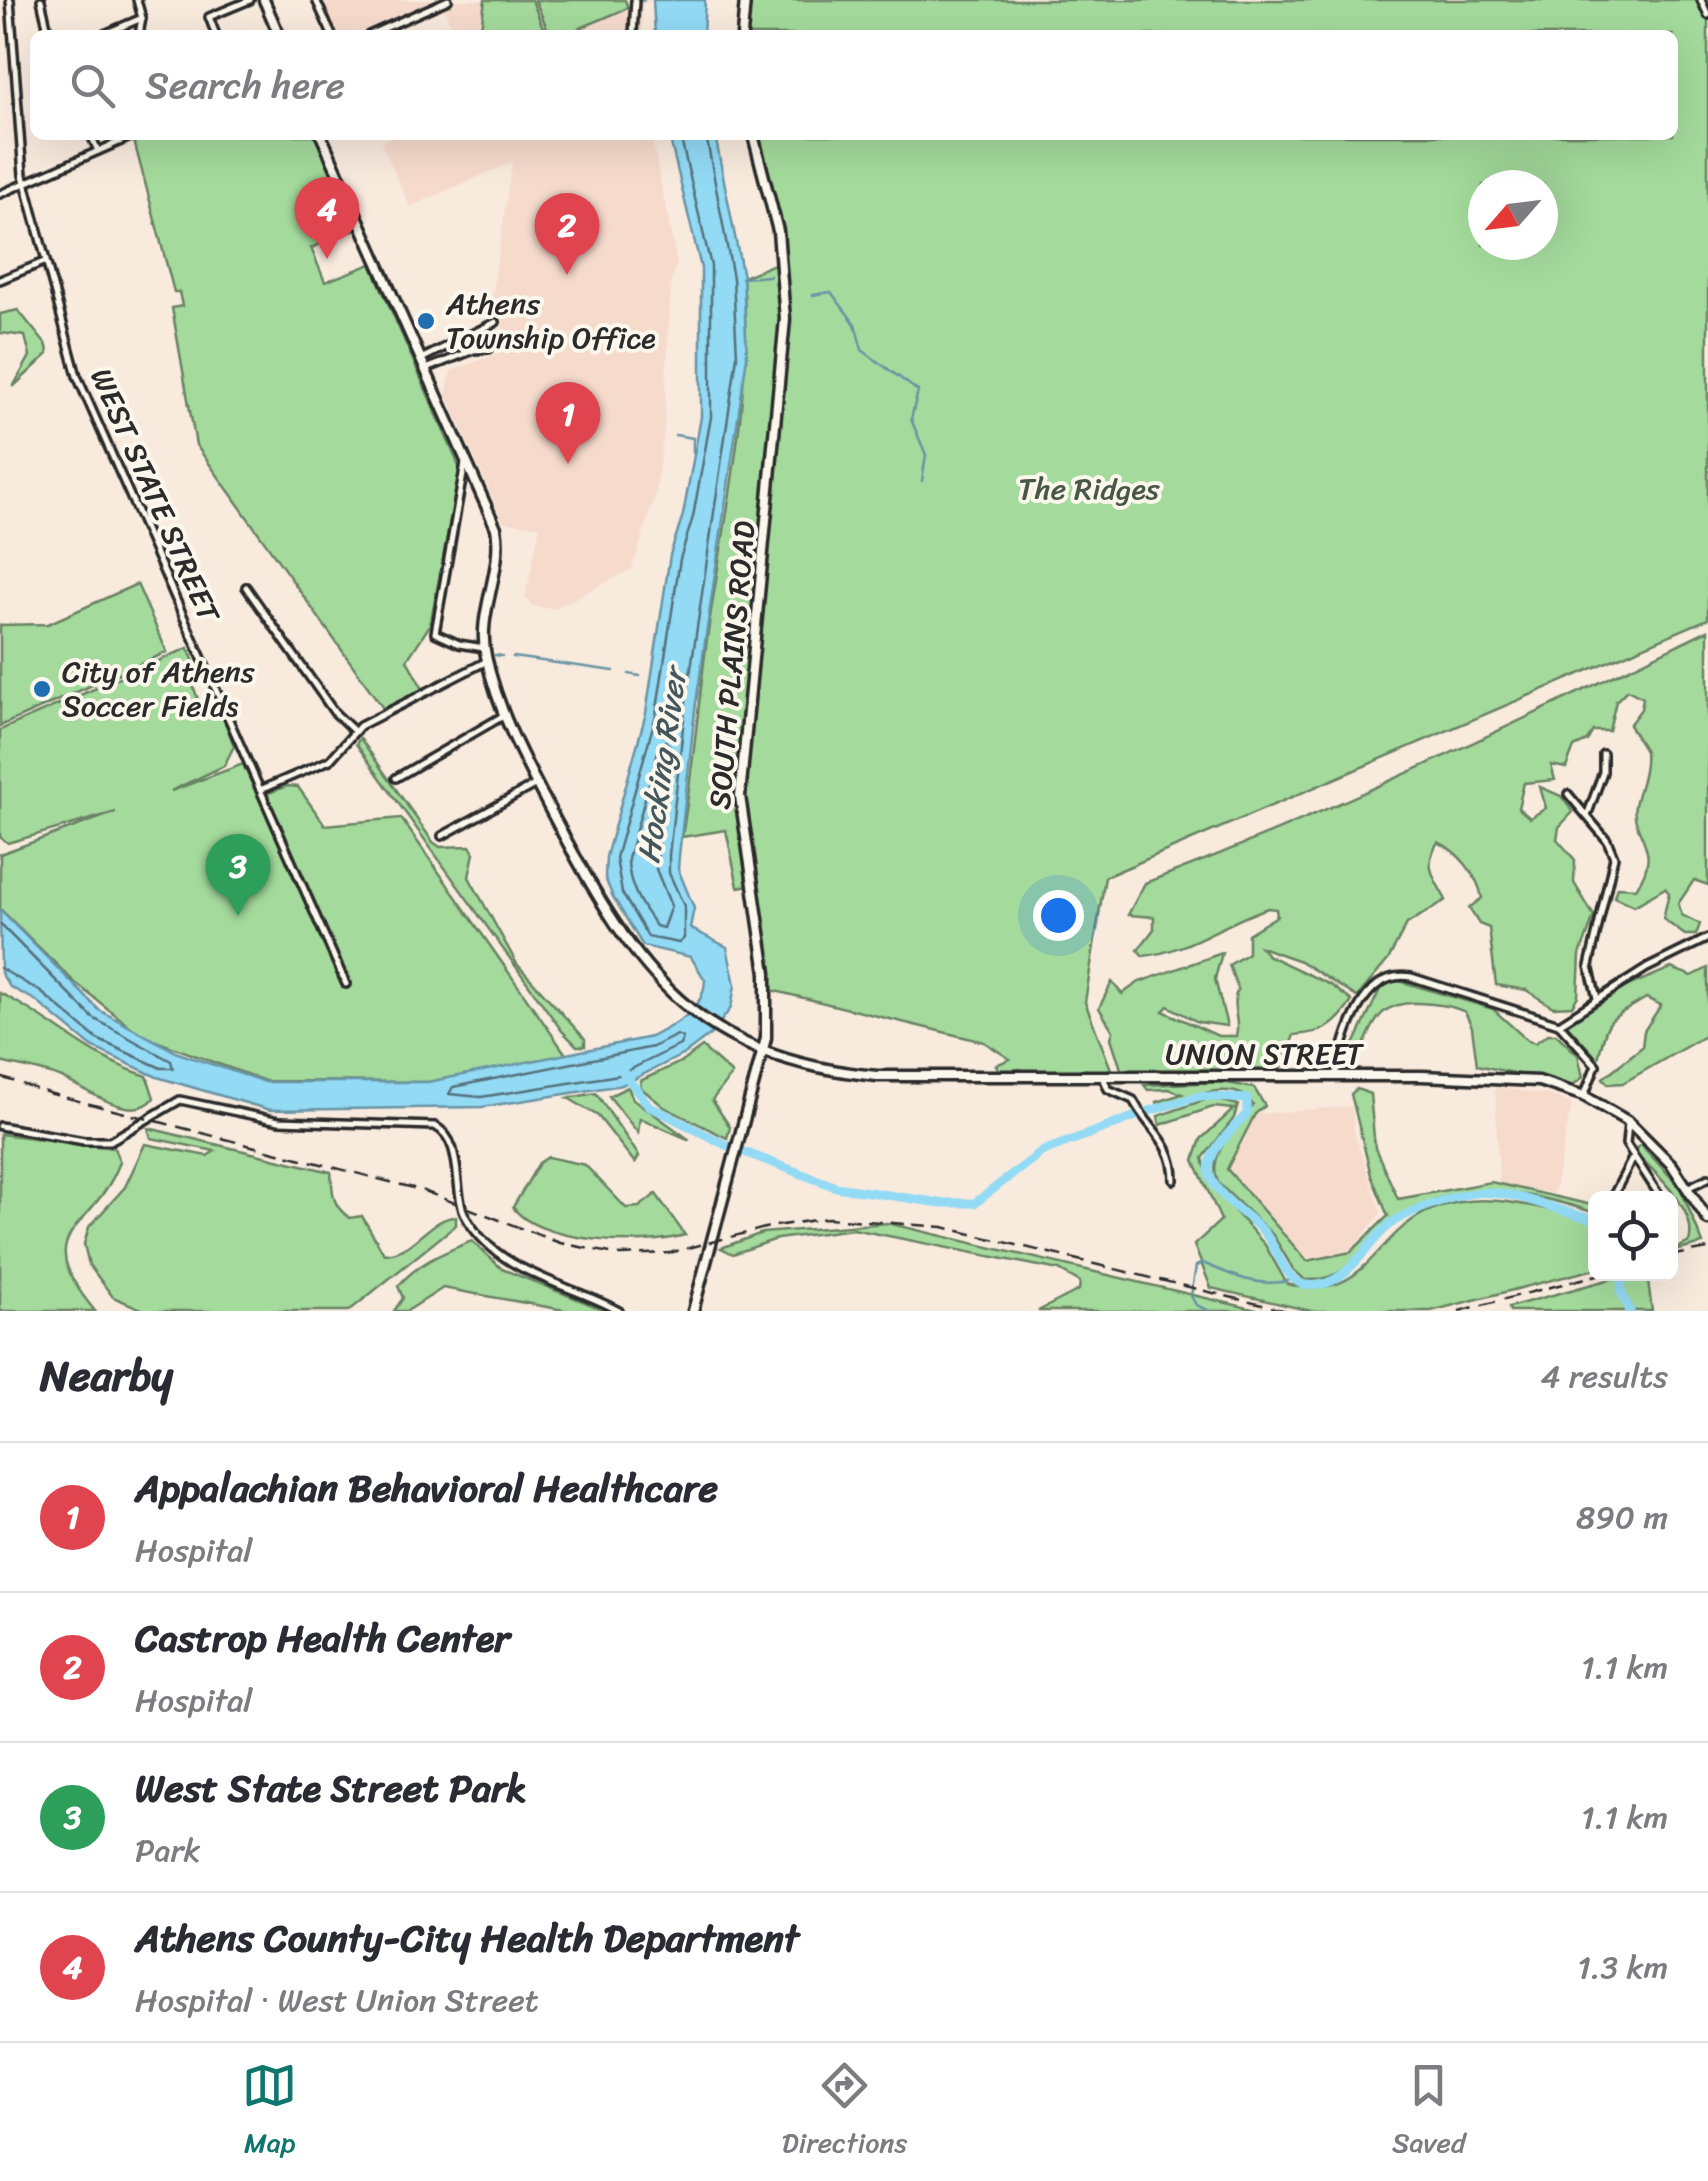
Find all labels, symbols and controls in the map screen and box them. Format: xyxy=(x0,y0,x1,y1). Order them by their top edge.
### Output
search box xyxy=(30,30,1678,140)
text: Search here xyxy=(145,52,345,119)
icon: search xyxy=(65,58,120,113)
north arrow xyxy=(1468,170,1558,260)
pin: 4 xyxy=(294,176,360,259)
pin: 2 xyxy=(534,192,600,275)
place label: Athens Township Office xyxy=(445,277,656,365)
marker: Athens Township Office xyxy=(415,310,437,332)
street label: WEST STATE STREET xyxy=(75,359,236,633)
pin: 1 xyxy=(536,382,600,464)
park label: The Ridges xyxy=(1018,462,1160,516)
street label: SOUTH PLAINS ROAD xyxy=(693,519,772,811)
place label: City of Athens Soccer Fields xyxy=(62,645,255,733)
water label: Hocking River xyxy=(620,661,704,867)
marker: City of Athens Soccer Fields xyxy=(31,678,53,700)
pin: 3 xyxy=(206,834,270,916)
your location xyxy=(1033,890,1084,941)
street label: UNION STREET xyxy=(1165,1027,1365,1081)
map controls xyxy=(1588,1191,1678,1281)
button: locate xyxy=(1588,1191,1678,1281)
text: Nearby xyxy=(40,1339,173,1413)
text: 4 results xyxy=(1540,1348,1668,1405)
text: Appalachian Behavioral Healthcare xyxy=(135,1455,718,1522)
text: 1 xyxy=(66,1489,79,1546)
text: 890 m xyxy=(1576,1489,1668,1546)
text: Hospital xyxy=(135,1522,252,1579)
text: Castrop Health Center xyxy=(135,1605,510,1672)
text: 2 xyxy=(63,1639,82,1696)
text: 1.1 km xyxy=(1581,1639,1668,1696)
text: Hospital xyxy=(135,1672,252,1729)
text: West State Street Park xyxy=(135,1755,527,1822)
text: 3 xyxy=(64,1789,81,1846)
text: 1.1 km xyxy=(1581,1789,1668,1846)
text: Park xyxy=(135,1822,201,1879)
text: Athens County-City Health Department xyxy=(135,1905,799,1972)
text: 4 xyxy=(62,1939,83,1996)
text: 1.3 km xyxy=(1577,1939,1668,1996)
text: Hospital · West Union Street xyxy=(135,1972,539,2029)
tab: Map xyxy=(242,2058,297,2167)
tab: Directions xyxy=(782,2058,907,2167)
tab: Saved xyxy=(1392,2058,1466,2167)

